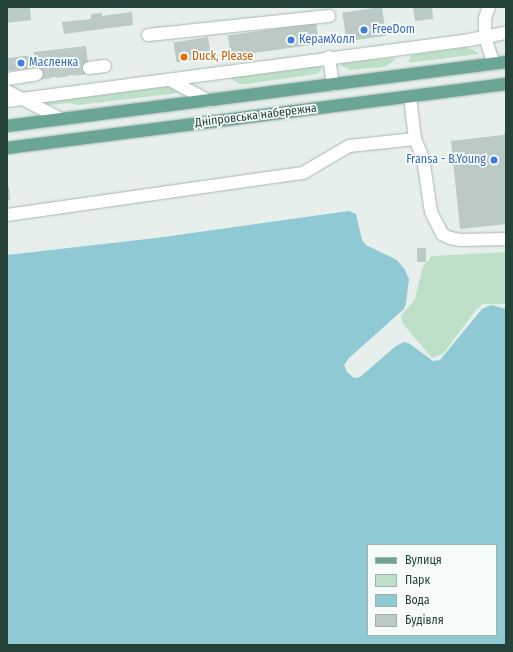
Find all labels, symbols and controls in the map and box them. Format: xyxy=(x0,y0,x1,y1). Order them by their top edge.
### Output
place label: FreeDom xyxy=(372,23,415,37)
marker: FreeDom xyxy=(359,25,369,35)
place label: КерамХолл xyxy=(299,33,355,47)
marker: КерамХолл xyxy=(286,35,296,45)
place label: Duck, Please xyxy=(192,50,253,64)
marker: Duck, Please xyxy=(179,52,189,62)
place label: Масленка xyxy=(29,56,78,70)
marker: Масленка xyxy=(16,58,26,68)
street label: Дніпровська набережна xyxy=(194,101,318,131)
place label: Fransa - B.Young xyxy=(406,153,486,167)
marker: Fransa - B.Young xyxy=(489,155,499,165)
legend xyxy=(367,544,497,636)
text: Вулиця xyxy=(405,553,442,567)
text: Парк xyxy=(405,573,430,587)
text: Вода xyxy=(405,593,430,607)
text: Будівля xyxy=(405,613,444,627)

